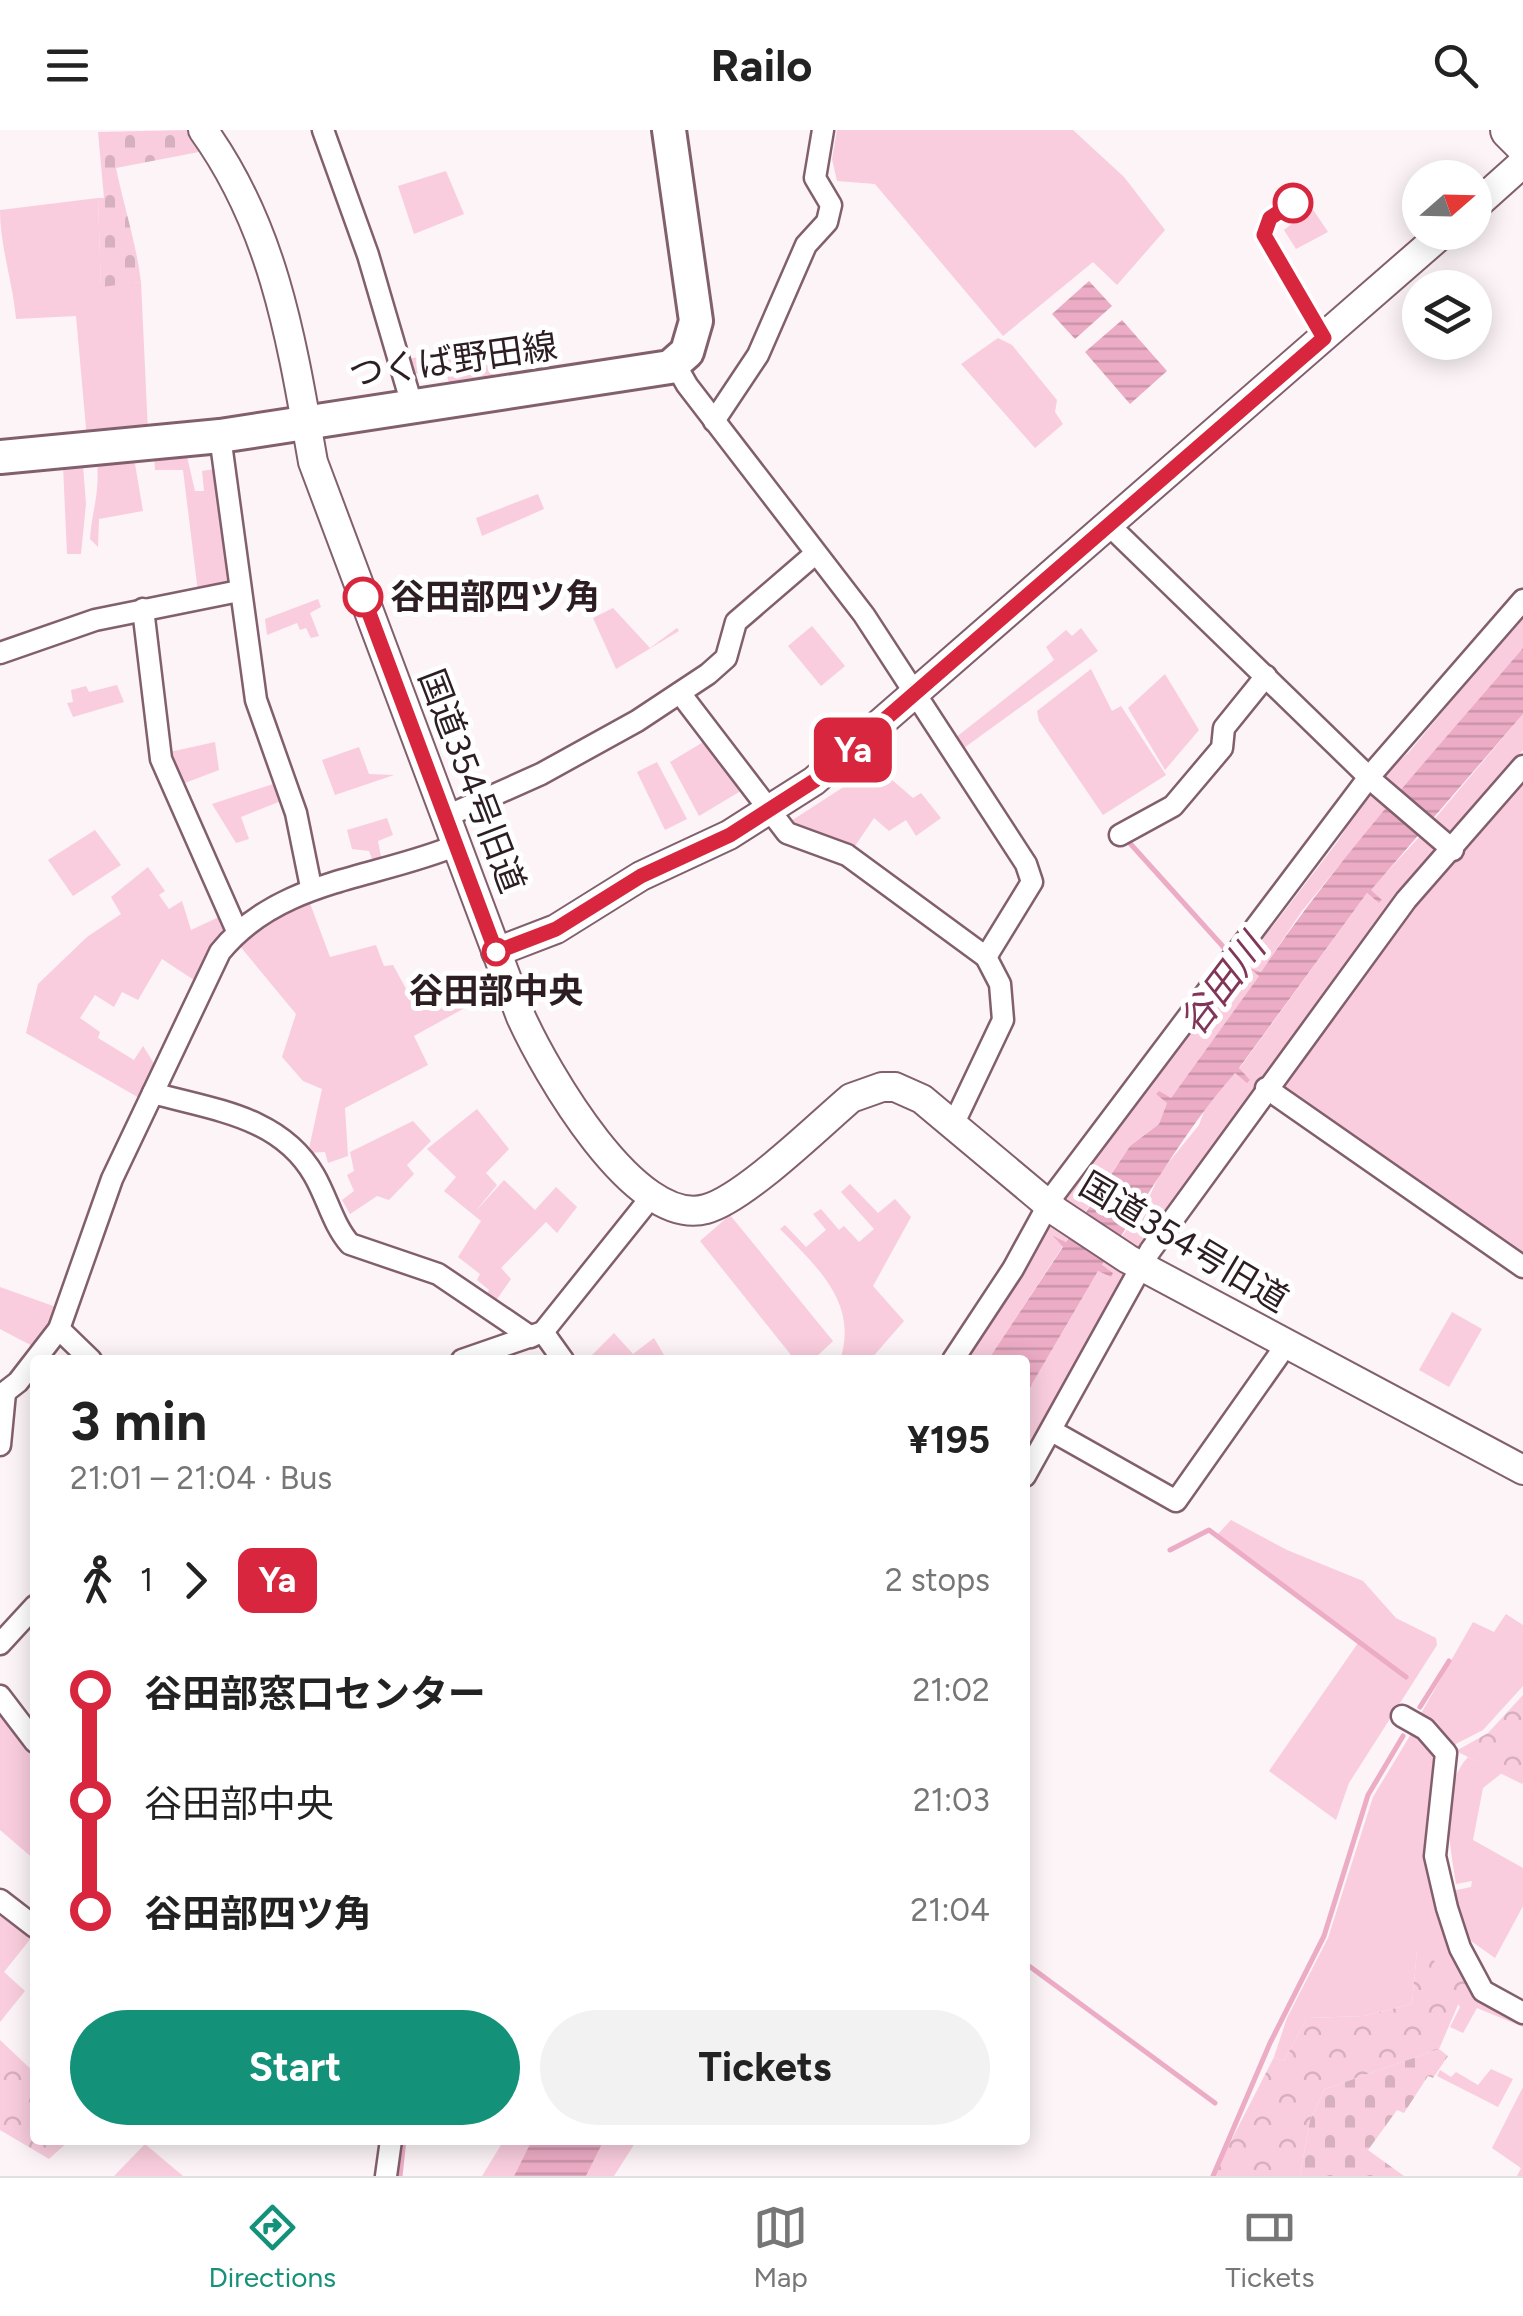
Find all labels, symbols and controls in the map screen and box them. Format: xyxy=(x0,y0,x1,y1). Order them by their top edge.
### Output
icon: menu xyxy=(40,38,95,93)
text: Railo xyxy=(710,38,813,92)
icon: search xyxy=(1428,38,1483,93)
north arrow xyxy=(1402,160,1492,250)
map controls xyxy=(1402,160,1492,360)
unlabelled marker xyxy=(1274,184,1312,222)
button: layers xyxy=(1402,270,1492,360)
street label: つくば野田線 xyxy=(346,325,560,395)
place label: 谷田部四ツ角 xyxy=(390,576,600,618)
marker: 谷田部四ツ角 xyxy=(344,578,382,616)
street label: 国道354号旧道 xyxy=(410,663,534,899)
line badge: Ya xyxy=(808,718,898,782)
text: Ya xyxy=(834,729,872,771)
water label: 谷田川 xyxy=(1169,922,1277,1044)
marker: 谷田部中央 xyxy=(483,939,509,965)
place label: 谷田部中央 xyxy=(408,970,584,1012)
street label: 国道354号旧道 xyxy=(1072,1163,1296,1321)
text: 3 min xyxy=(70,1388,207,1454)
text: ¥195 xyxy=(907,1417,990,1463)
text: 21:01 – 21:04 · Bus xyxy=(70,1459,332,1497)
icon: walk xyxy=(70,1553,125,1608)
icon: forward xyxy=(168,1553,223,1608)
text: Ya xyxy=(258,1559,297,1601)
text: 1 xyxy=(140,1561,153,1599)
text: 2 stops xyxy=(885,1561,990,1599)
text: 谷田部窓口センター xyxy=(144,1671,486,1717)
text: 21:02 xyxy=(912,1671,990,1709)
text: 谷田部中央 xyxy=(144,1781,334,1827)
text: 21:03 xyxy=(913,1781,990,1819)
text: 谷田部四ツ角 xyxy=(144,1891,372,1937)
text: 21:04 xyxy=(910,1891,990,1929)
button: Start xyxy=(70,2010,520,2125)
button: Tickets xyxy=(540,2010,990,2125)
tab: Directions xyxy=(209,2200,336,2294)
tab: Map xyxy=(753,2200,808,2294)
tab: Tickets xyxy=(1225,2200,1314,2294)

